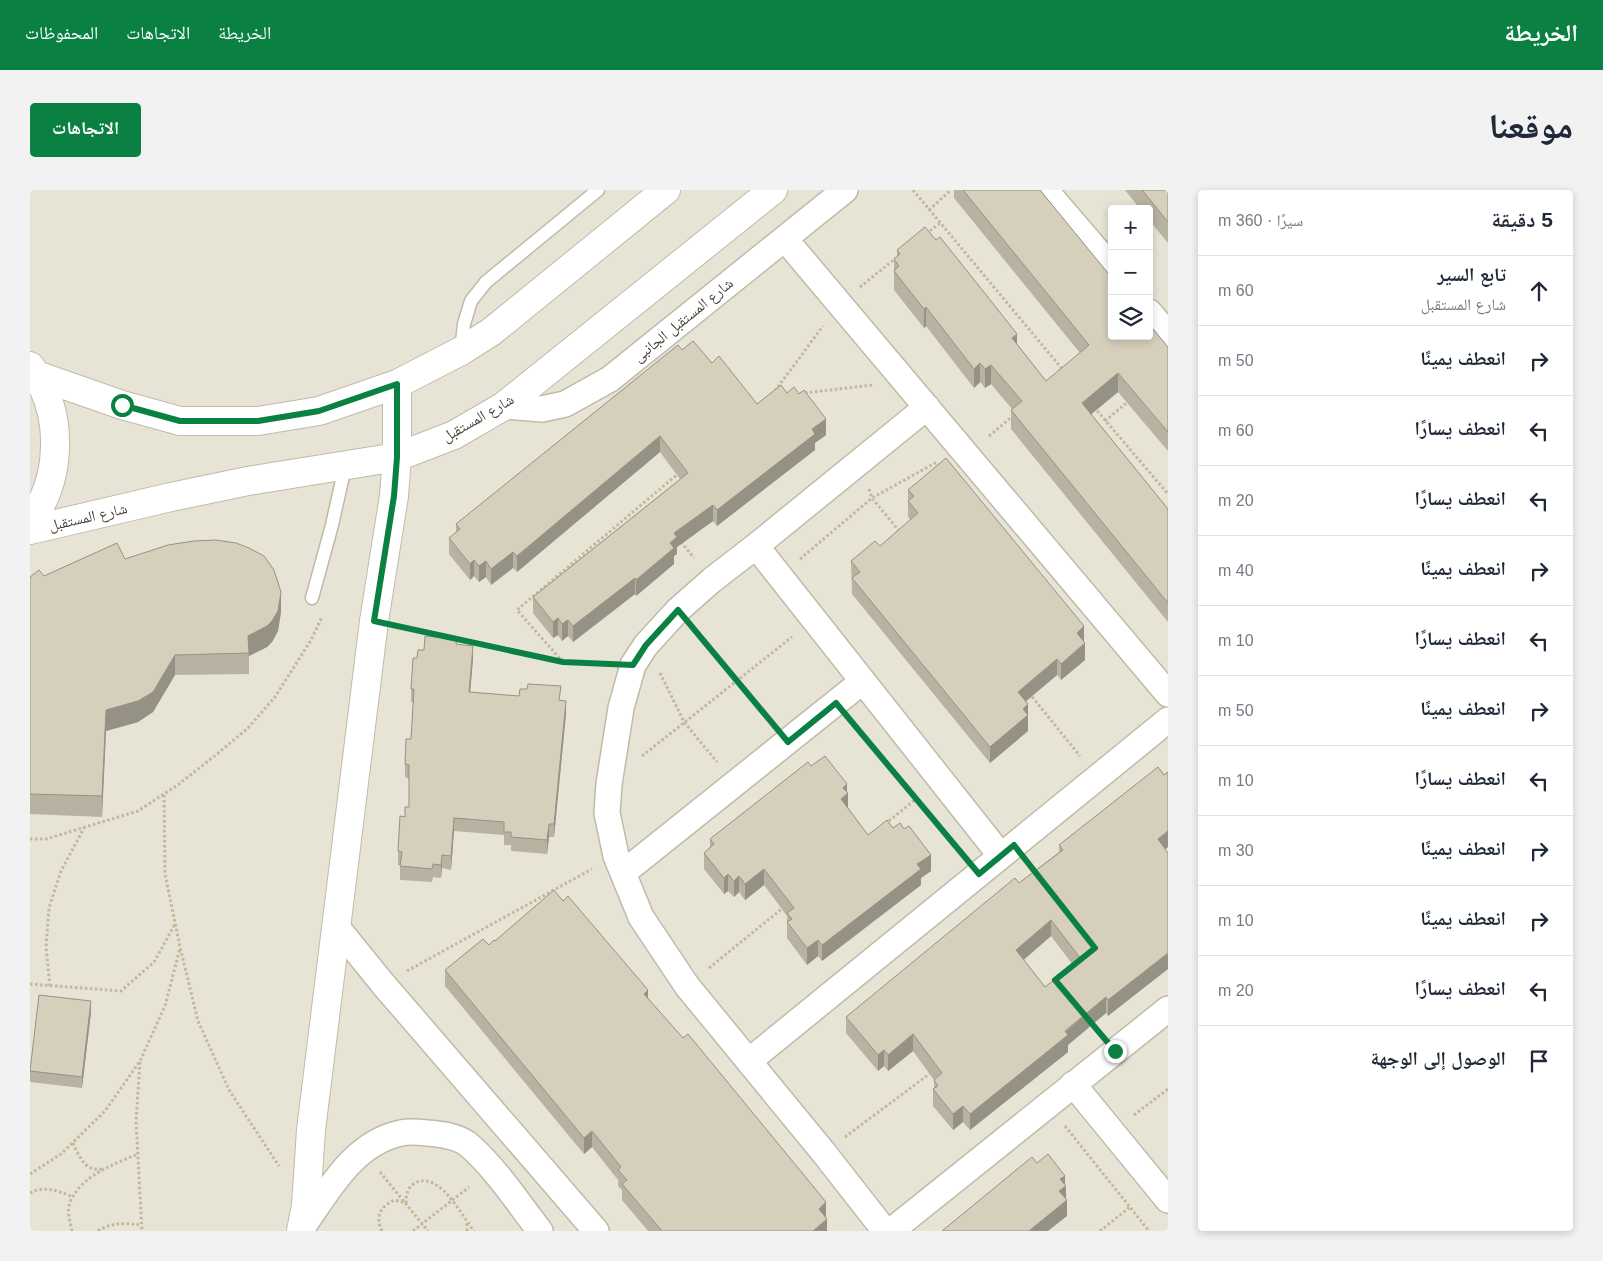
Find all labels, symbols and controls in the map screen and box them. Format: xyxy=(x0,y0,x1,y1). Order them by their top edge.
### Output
text: الخريطة xyxy=(1504,19,1578,46)
text: المحفوظات xyxy=(25,23,98,43)
text: الاتجاهات xyxy=(126,23,190,43)
text: الخريطة xyxy=(218,23,271,43)
button: الاتجاهات xyxy=(30,103,141,157)
text: موقعنا xyxy=(1488,106,1573,145)
map controls xyxy=(1108,205,1153,340)
button: + xyxy=(1108,205,1153,250)
text: 5 دقيقة xyxy=(1491,208,1553,231)
text: سيرًا · 360 m xyxy=(1218,212,1303,229)
button: − xyxy=(1108,250,1153,295)
text: تابع السير xyxy=(1437,264,1506,285)
street label: شارع المستقبل الجانبى xyxy=(629,274,737,367)
icon: ahead xyxy=(1525,277,1553,305)
text: 60 m xyxy=(1218,282,1254,299)
button: layers xyxy=(1108,295,1153,340)
text: شارع المستقبل xyxy=(1421,296,1506,313)
icon: right xyxy=(1525,347,1553,375)
text: انعطف يمينًا xyxy=(1420,348,1506,369)
text: 50 m xyxy=(1218,352,1254,369)
street label: شارع المستقبل xyxy=(439,390,518,447)
route start xyxy=(111,394,134,417)
icon: left xyxy=(1525,417,1553,445)
text: انعطف يسارًا xyxy=(1415,418,1506,439)
text: 60 m xyxy=(1218,422,1254,439)
icon: left xyxy=(1525,487,1553,515)
text: انعطف يسارًا xyxy=(1415,488,1506,509)
text: 20 m xyxy=(1218,492,1254,509)
street label: شارع المستقبل xyxy=(47,499,129,536)
icon: right xyxy=(1525,557,1553,585)
text: انعطف يمينًا xyxy=(1420,558,1506,579)
text: 40 m xyxy=(1218,562,1254,579)
icon: left xyxy=(1525,627,1553,655)
text: انعطف يسارًا xyxy=(1415,628,1506,649)
text: 10 m xyxy=(1218,632,1254,649)
icon: right xyxy=(1525,697,1553,725)
text: انعطف يمينًا xyxy=(1420,698,1506,719)
text: 50 m xyxy=(1218,702,1254,719)
icon: left xyxy=(1525,767,1553,795)
text: انعطف يسارًا xyxy=(1415,768,1506,789)
text: 10 m xyxy=(1218,772,1254,789)
icon: right xyxy=(1525,837,1553,865)
text: انعطف يمينًا xyxy=(1420,838,1506,859)
text: 30 m xyxy=(1218,842,1254,859)
icon: right xyxy=(1525,907,1553,935)
text: انعطف يمينًا xyxy=(1420,908,1506,929)
text: 10 m xyxy=(1218,912,1254,929)
icon: left xyxy=(1525,977,1553,1005)
text: انعطف يسارًا xyxy=(1415,978,1506,999)
text: 20 m xyxy=(1218,982,1254,999)
route end xyxy=(1104,1040,1127,1063)
icon: arrive xyxy=(1525,1047,1553,1075)
text: الوصول إلى الوجهة xyxy=(1370,1048,1506,1069)

